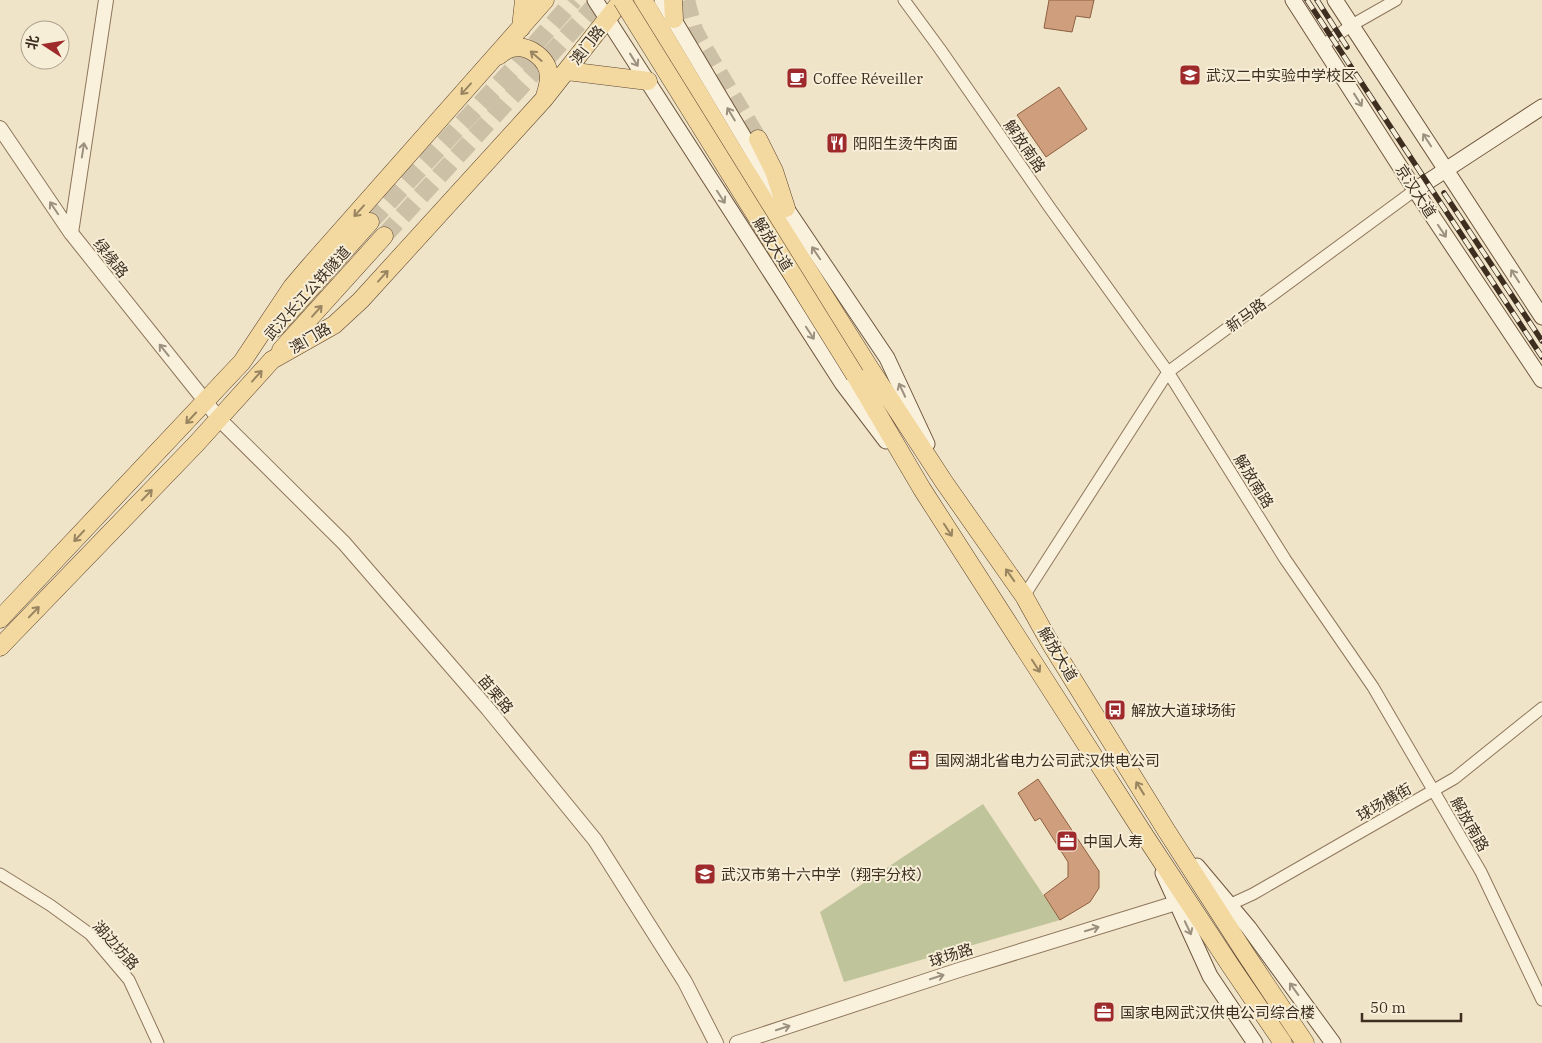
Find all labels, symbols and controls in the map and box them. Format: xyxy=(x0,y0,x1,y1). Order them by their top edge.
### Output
north arrow xyxy=(20,20,70,70)
street label: 澳门路 xyxy=(566,21,608,69)
text: 北 xyxy=(22,34,43,51)
one-way arrow xyxy=(530,50,543,61)
one-way arrow xyxy=(629,52,639,66)
school or university icon: 武汉二中实验中学校区 xyxy=(1178,63,1202,87)
cafe icon: Coffee Réveiller xyxy=(785,66,809,90)
place label: 武汉二中实验中学校区 xyxy=(1206,66,1356,85)
place label: Coffee Réveiller xyxy=(813,69,923,88)
one-way arrow xyxy=(461,83,472,96)
one-way arrow xyxy=(1353,92,1363,106)
one-way arrow xyxy=(725,108,735,122)
street label: 解放南路 xyxy=(1000,116,1050,176)
restaurant icon: 阳阳生烫牛肉面 xyxy=(825,131,849,155)
place label: 阳阳生烫牛肉面 xyxy=(853,134,958,153)
one-way arrow xyxy=(1421,134,1431,148)
one-way arrow xyxy=(79,143,89,159)
street label: 京汉大道 xyxy=(1392,161,1440,221)
one-way arrow xyxy=(717,189,727,203)
one-way arrow xyxy=(49,201,59,215)
one-way arrow xyxy=(353,204,365,217)
street label: 解放大道 xyxy=(749,214,797,274)
one-way arrow xyxy=(1437,223,1447,237)
street label: 绿缘路 xyxy=(89,235,133,281)
street label: 武汉长江公铁隧道 xyxy=(260,242,354,344)
one-way arrow xyxy=(811,246,821,260)
one-way arrow xyxy=(377,270,389,283)
one-way arrow xyxy=(1510,270,1520,284)
street label: 新马路 xyxy=(1222,294,1270,336)
one-way arrow xyxy=(311,304,323,317)
street label: 澳门路 xyxy=(286,319,334,357)
one-way arrow xyxy=(805,326,815,340)
one-way arrow xyxy=(159,344,170,357)
one-way arrow xyxy=(252,370,263,383)
one-way arrow xyxy=(896,383,906,398)
one-way arrow xyxy=(185,412,197,424)
street label: 解放南路 xyxy=(1230,451,1278,511)
one-way arrow xyxy=(141,489,153,502)
one-way arrow xyxy=(944,522,954,536)
one-way arrow xyxy=(73,530,85,542)
one-way arrow xyxy=(1005,568,1015,582)
one-way arrow xyxy=(28,606,40,619)
street label: 解放大道 xyxy=(1034,623,1082,685)
one-way arrow xyxy=(1032,659,1042,673)
street label: 苗栗路 xyxy=(474,671,518,717)
bus stop icon: 解放大道球场街 xyxy=(1103,698,1127,722)
place label: 解放大道球场街 xyxy=(1131,701,1236,720)
office icon: 国网湖北省电力公司武汉供电公司 xyxy=(907,748,931,772)
place label: 国网湖北省电力公司武汉供电公司 xyxy=(935,751,1160,770)
street label: 球场横街 xyxy=(1353,779,1415,825)
one-way arrow xyxy=(1135,782,1145,796)
street label: 解放南路 xyxy=(1447,793,1493,855)
office icon: 中国人寿 xyxy=(1055,829,1079,853)
place label: 中国人寿 xyxy=(1083,832,1143,851)
school or university icon: 武汉市第十六中学（翔宇分校） xyxy=(693,862,717,886)
place label: 武汉市第十六中学（翔宇分校） xyxy=(721,865,931,884)
street label: 湖边坊路 xyxy=(89,916,143,974)
one-way arrow xyxy=(1183,920,1193,935)
one-way arrow xyxy=(1084,923,1100,933)
street label: 球场路 xyxy=(927,939,975,971)
one-way arrow xyxy=(929,972,944,981)
one-way arrow xyxy=(1289,983,1299,997)
scale bar xyxy=(1362,990,1461,1022)
text: 50 m xyxy=(1370,998,1406,1017)
office icon: 国家电网武汉供电公司综合楼 xyxy=(1092,1000,1116,1024)
place label: 国家电网武汉供电公司综合楼 xyxy=(1120,1003,1315,1022)
one-way arrow xyxy=(774,1022,790,1032)

